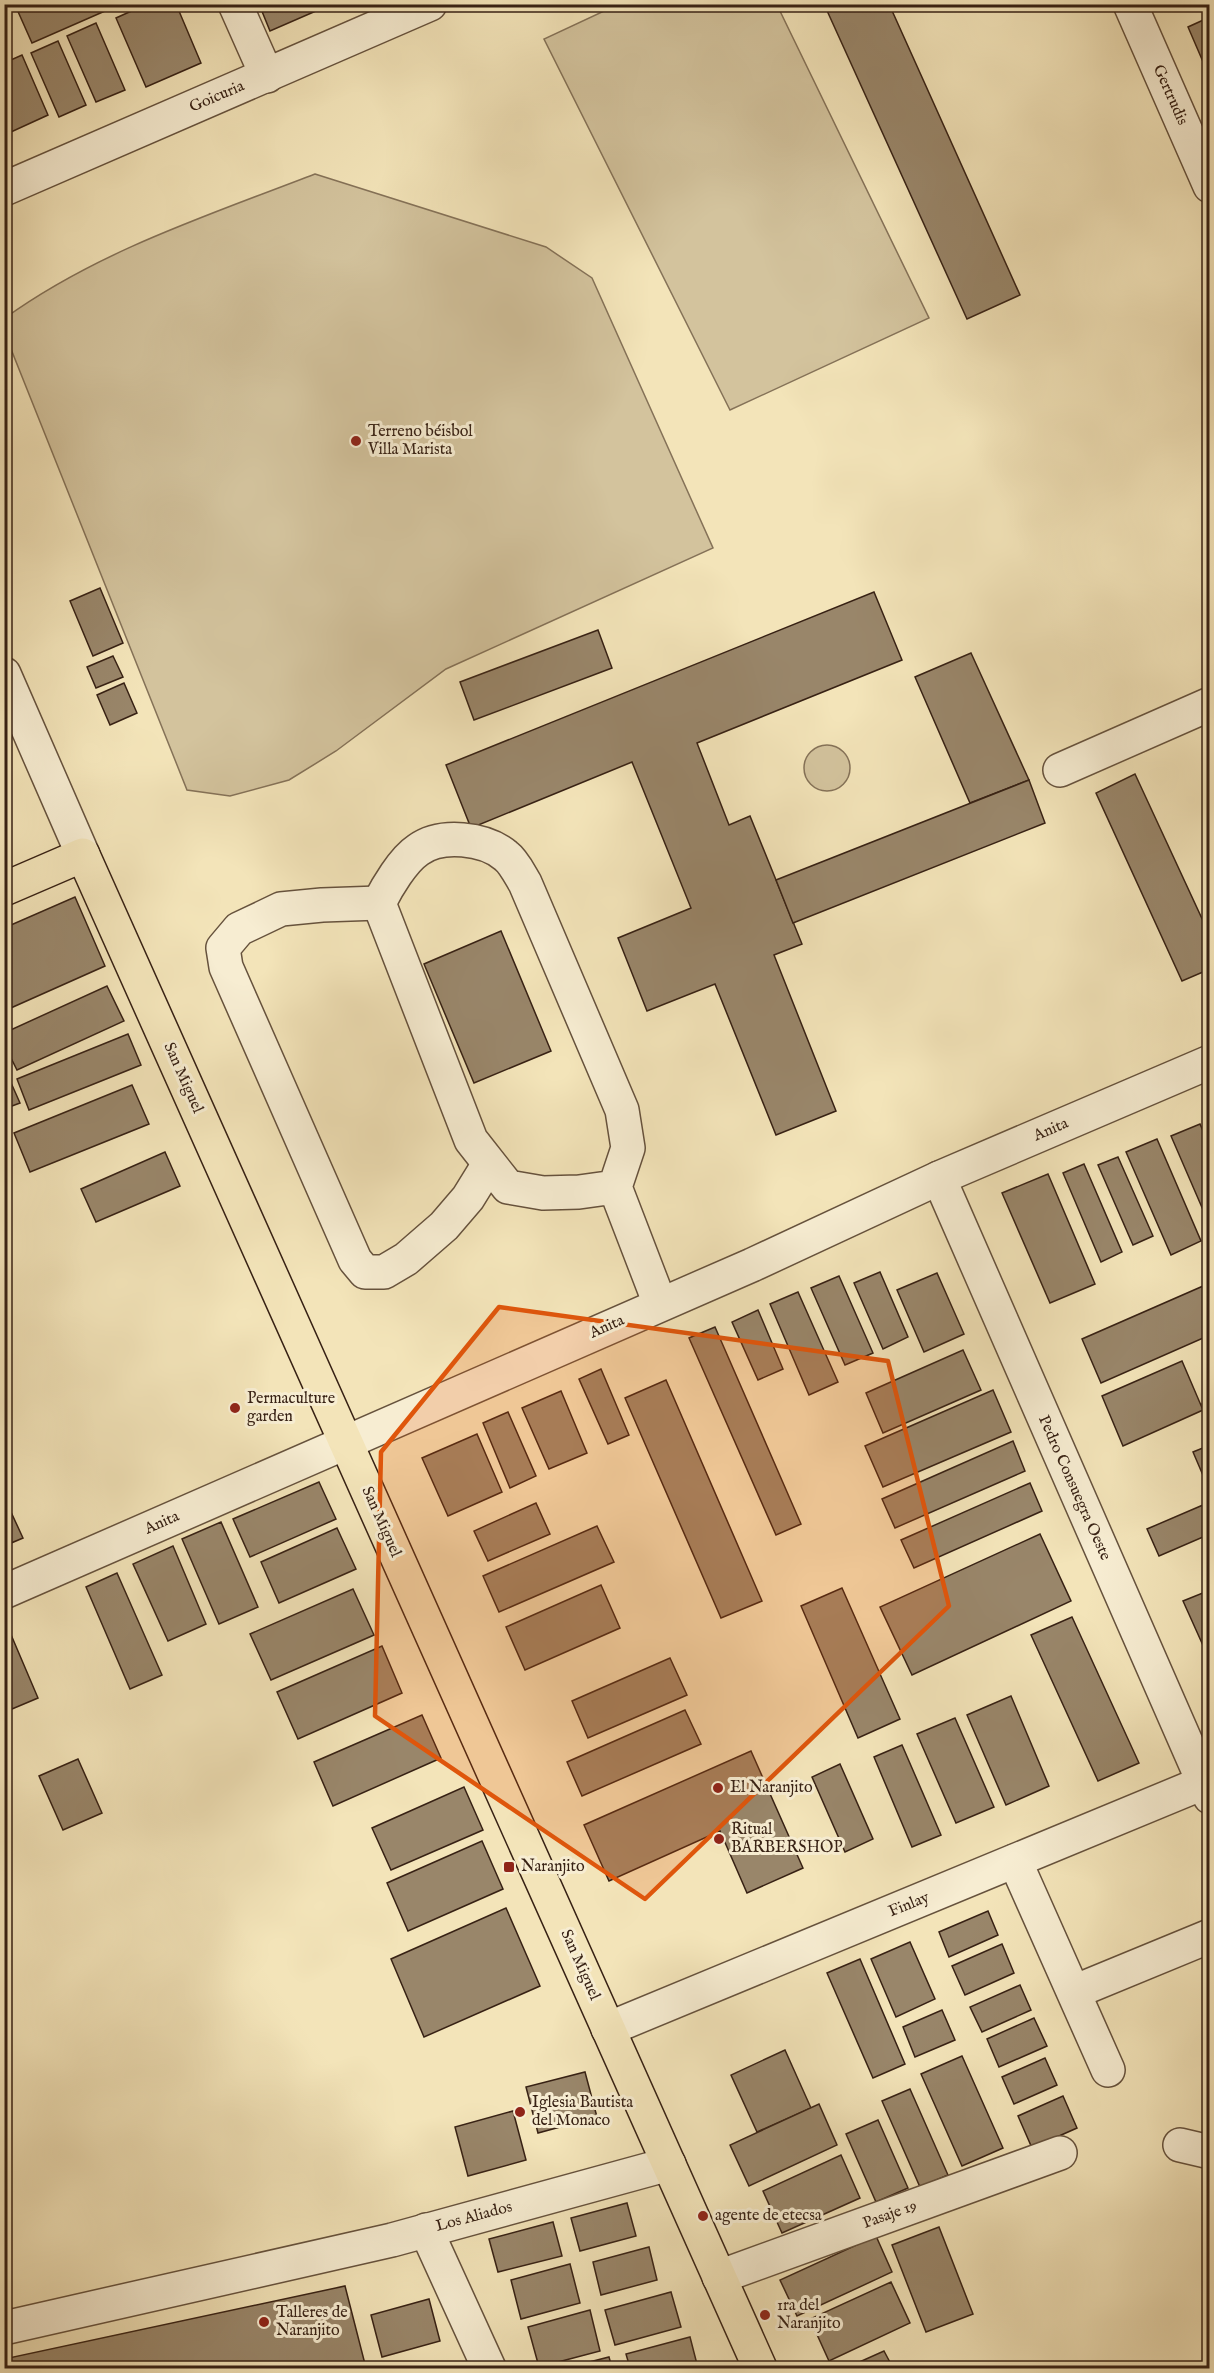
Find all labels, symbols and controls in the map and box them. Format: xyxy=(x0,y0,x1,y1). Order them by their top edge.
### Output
street label: Gertrudis xyxy=(1148,62,1192,129)
street label: Goicuria xyxy=(187,76,248,117)
place label: Terreno béisbol Villa Marista xyxy=(367,422,473,460)
marker: Terreno béisbol Villa Marista xyxy=(349,434,363,448)
street label: San Miguel xyxy=(159,1040,208,1117)
street label: Anita xyxy=(1030,1114,1072,1147)
street label: Anita xyxy=(586,1311,628,1344)
place label: Permaculture garden xyxy=(247,1389,335,1427)
marker: Permaculture garden xyxy=(228,1401,242,1415)
street label: Pedro Consuegra Oeste xyxy=(1033,1412,1115,1564)
street label: San Miguel xyxy=(357,1484,406,1561)
street label: Anita xyxy=(141,1507,183,1540)
place label: El Naranjito xyxy=(730,1778,813,1798)
marker: El Naranjito xyxy=(711,1781,725,1795)
place label: Ritual BARBERSHOP xyxy=(731,1820,842,1858)
marker: Ritual BARBERSHOP xyxy=(712,1832,726,1846)
place label: Naranjito xyxy=(521,1857,585,1877)
marker: Naranjito xyxy=(502,1860,516,1874)
street label: Finlay xyxy=(886,1888,932,1922)
street label: San Miguel xyxy=(556,1927,605,2004)
place label: Iglesia Bautista del Monaco xyxy=(532,2093,633,2131)
marker: Iglesia Bautista del Monaco xyxy=(513,2105,527,2119)
street label: Pasaje 19 xyxy=(860,2196,920,2234)
street label: Los Aliados xyxy=(434,2197,515,2237)
place label: agente de etecsa xyxy=(715,2206,822,2226)
marker: agente de etecsa xyxy=(696,2209,710,2223)
place label: 1ra del Naranjito xyxy=(777,2296,841,2334)
place label: Talleres de Naranjito xyxy=(276,2303,348,2341)
marker: 1ra del Naranjito xyxy=(758,2308,772,2322)
marker: Talleres de Naranjito xyxy=(257,2315,271,2329)

